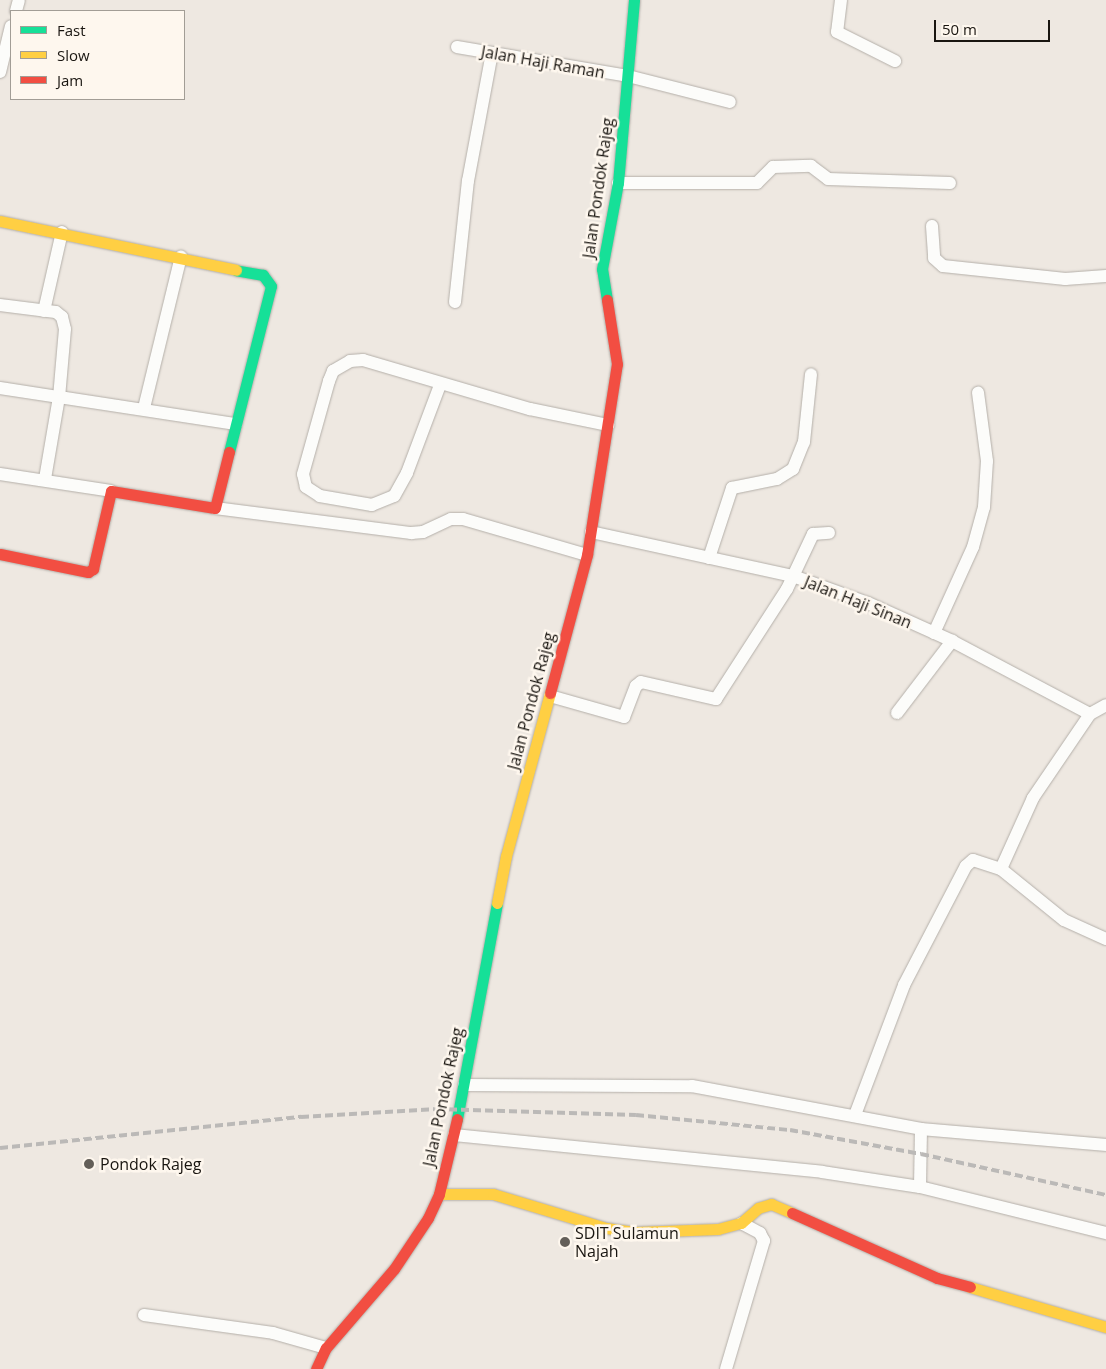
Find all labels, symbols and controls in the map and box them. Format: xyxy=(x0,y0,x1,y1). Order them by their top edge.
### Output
legend xyxy=(10,10,185,100)
scale bar xyxy=(936,10,1052,42)
text: 50 m xyxy=(942,19,977,39)
text: Fast xyxy=(57,20,86,40)
street label: Jalan Haji Raman xyxy=(480,42,606,82)
text: Slow xyxy=(57,45,90,65)
text: Jam xyxy=(57,70,83,90)
street label: Jalan Pondok Rajeg xyxy=(579,117,617,259)
street label: Jalan Haji Sinan xyxy=(801,572,915,632)
street label: Jalan Pondok Rajeg xyxy=(503,630,559,772)
street label: Jalan Pondok Rajeg xyxy=(419,1026,467,1168)
place label: Pondok Rajeg xyxy=(100,1154,202,1174)
marker: Pondok Rajeg xyxy=(82,1157,96,1171)
place label: SDIT Sulamun Najah xyxy=(575,1223,679,1261)
marker: SDIT Sulamun Najah xyxy=(559,1236,571,1248)

